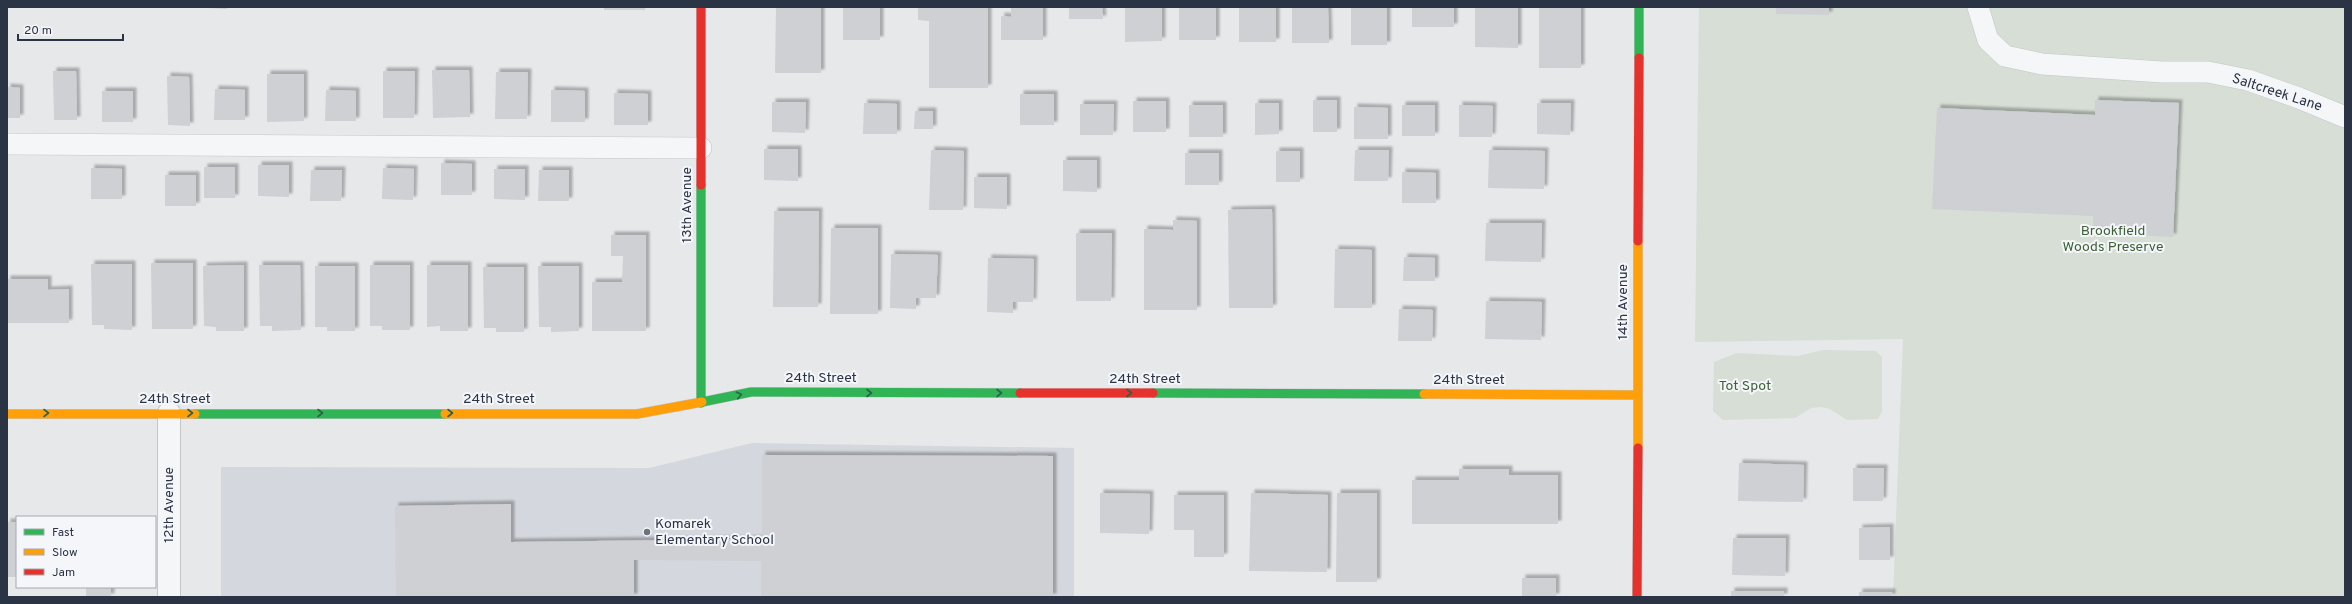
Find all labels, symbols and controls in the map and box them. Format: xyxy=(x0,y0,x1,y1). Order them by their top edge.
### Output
scale bar xyxy=(18,16,123,42)
text: 20 m xyxy=(24,23,52,39)
street label: Saltcreek Lane xyxy=(2230,70,2324,116)
street label: 13th Avenue xyxy=(679,167,696,243)
park label: Brookfield Woods Preserve xyxy=(2063,223,2163,256)
street label: 14th Avenue xyxy=(1615,264,1632,340)
street label: 24th Street xyxy=(785,370,857,387)
street label: 24th Street xyxy=(1109,371,1181,388)
street label: 24th Street xyxy=(1433,372,1505,389)
park label: Tot Spot xyxy=(1719,378,1771,395)
one-way arrow xyxy=(866,388,872,397)
one-way arrow xyxy=(996,389,1002,397)
one-way arrow xyxy=(1126,389,1132,397)
street label: 24th Street xyxy=(139,391,211,408)
street label: 24th Street xyxy=(463,391,535,408)
one-way arrow xyxy=(736,391,742,399)
one-way arrow xyxy=(43,409,49,418)
one-way arrow xyxy=(187,409,193,417)
one-way arrow xyxy=(317,409,323,417)
one-way arrow xyxy=(447,409,453,417)
street label: 12th Avenue xyxy=(161,467,178,543)
legend xyxy=(16,516,156,588)
place label: Komarek Elementary School xyxy=(655,516,774,549)
text: Fast xyxy=(52,525,74,541)
marker: Komarek Elementary School xyxy=(642,527,652,537)
text: Slow xyxy=(52,545,78,561)
text: Jam xyxy=(52,565,75,581)

